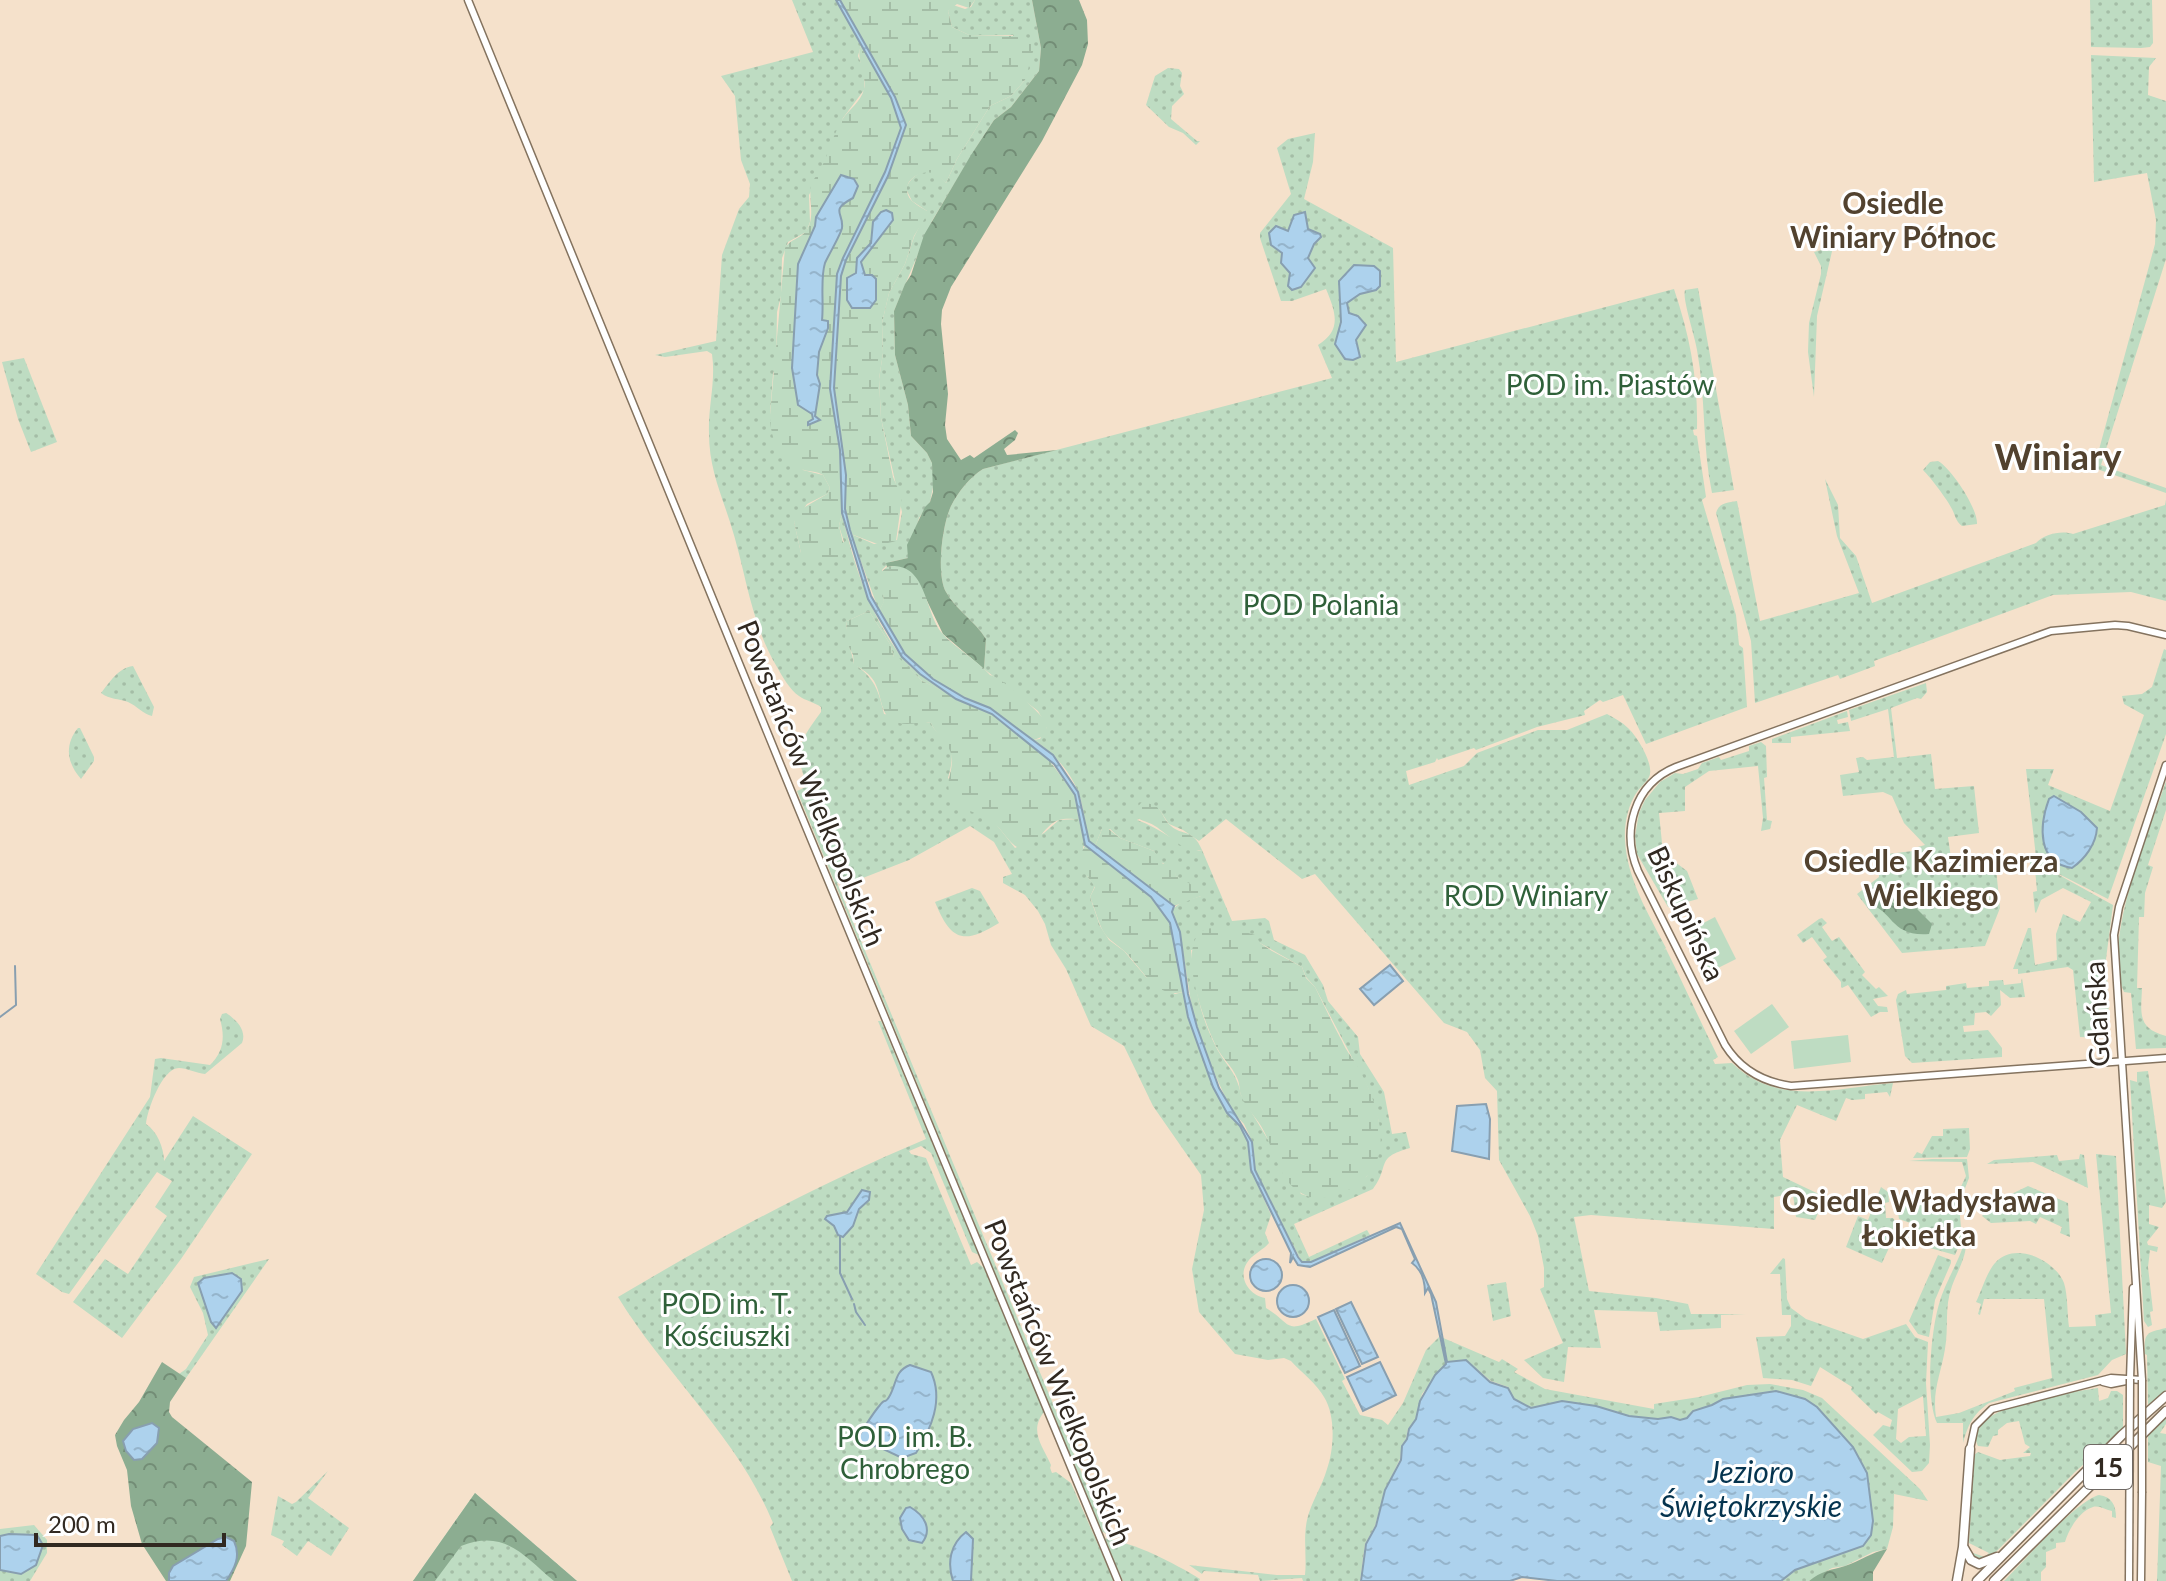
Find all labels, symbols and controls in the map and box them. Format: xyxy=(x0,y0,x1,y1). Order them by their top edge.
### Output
district label: Osiedle Winiary Północ xyxy=(1790,184,1996,254)
park label: POD im. Piastów xyxy=(1506,367,1714,401)
district label: Winiary xyxy=(1995,434,2121,478)
park label: POD Polania xyxy=(1243,587,1399,621)
street label: Powstańców Wielkopolskich xyxy=(731,615,893,951)
street label: Biskupińska xyxy=(1641,840,1733,986)
district label: Osiedle Kazimierza Wielkiego xyxy=(1804,842,2058,912)
park label: ROD Winiary xyxy=(1444,878,1609,912)
street label: Gdańska xyxy=(2076,960,2116,1068)
district label: Osiedle Władysława Łokietka xyxy=(1782,1182,2056,1252)
street label: Powstańców Wielkopolskich xyxy=(978,1214,1140,1550)
park label: POD im. T. Kościuszki xyxy=(661,1286,793,1352)
park label: POD im. B. Chrobrego xyxy=(837,1419,973,1485)
road number: 15 xyxy=(2084,1445,2132,1489)
water label: Jezioro Świętokrzyskie xyxy=(1660,1453,1842,1523)
scale bar xyxy=(36,1497,224,1547)
text: 200 m xyxy=(48,1509,116,1538)

